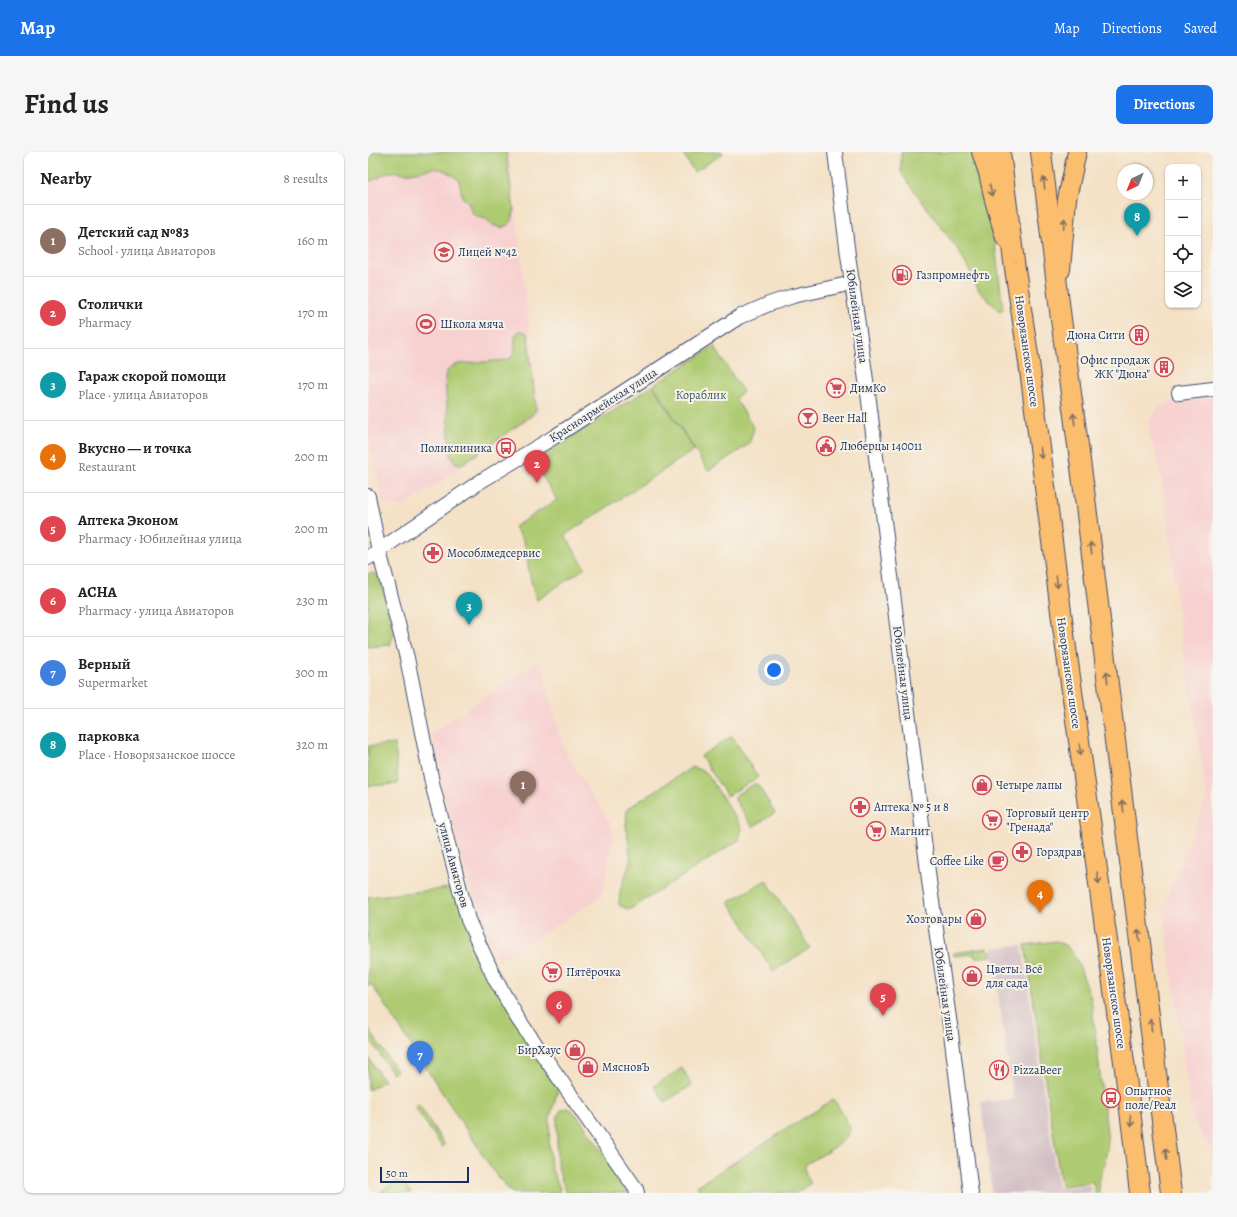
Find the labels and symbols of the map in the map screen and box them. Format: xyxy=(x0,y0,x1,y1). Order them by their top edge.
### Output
north arrow xyxy=(1117,164,1153,200)
one-way arrow xyxy=(1040,177,1048,190)
one-way arrow xyxy=(988,183,996,196)
pin: 8 xyxy=(1124,203,1150,236)
one-way arrow xyxy=(1061,218,1068,231)
school or university icon: Лицей №42 xyxy=(433,241,455,263)
place label: Лицей №42 xyxy=(458,244,517,260)
fuel station icon: Газпромнефть xyxy=(891,264,913,286)
place label: Газпромнефть xyxy=(916,267,990,283)
street label: Юбилейная улица xyxy=(842,268,872,365)
street label: Новорязанское шоссе xyxy=(1011,294,1043,408)
sports icon: Школа мяча xyxy=(415,313,437,335)
place label: Школа мяча xyxy=(440,316,504,332)
building icon: Дюна Сити xyxy=(1128,324,1150,346)
place label: Дюна Сити xyxy=(1067,327,1125,343)
place label: Офис продаж ЖК "Дюна" xyxy=(1080,352,1150,382)
building icon: Офис продаж ЖК "Дюна" xyxy=(1153,356,1175,378)
street label: Красноармейская улица xyxy=(546,364,660,446)
supermarket icon: ДимКо xyxy=(825,377,847,399)
place label: ДимКо xyxy=(850,380,886,396)
park label: Кораблик xyxy=(676,387,726,403)
bar icon: Beer Hall xyxy=(797,407,819,429)
place label: Beer Hall xyxy=(822,410,867,426)
one-way arrow xyxy=(1070,413,1078,426)
public building icon: Люберцы 140011 xyxy=(815,435,837,457)
bus stop icon: Поликлиника xyxy=(495,437,517,459)
place label: Люберцы 140011 xyxy=(840,438,922,454)
place label: Поликлиника xyxy=(420,440,492,456)
one-way arrow xyxy=(1037,446,1045,459)
pin: 2 xyxy=(524,450,550,483)
pharmacy icon: Мособлмедсервис xyxy=(422,542,444,564)
one-way arrow xyxy=(1087,542,1095,555)
place label: Мособлмедсервис xyxy=(447,545,540,561)
one-way arrow xyxy=(1053,575,1061,588)
pin: 3 xyxy=(456,592,482,625)
street label: Новорязанское шоссе xyxy=(1053,616,1085,730)
street label: Юбилейная улица xyxy=(889,625,917,722)
your location xyxy=(764,660,784,680)
one-way arrow xyxy=(1103,671,1111,684)
one-way arrow xyxy=(1076,742,1084,755)
pin: 1 xyxy=(510,771,536,804)
shop icon: Четыре лапы xyxy=(971,774,993,796)
place label: Четыре лапы xyxy=(996,777,1062,793)
pharmacy icon: Аптека № 5 и 8 xyxy=(849,796,871,818)
place label: Аптека № 5 и 8 xyxy=(873,799,949,815)
one-way arrow xyxy=(1119,800,1127,813)
place label: Торговый центр "Гренада" xyxy=(1006,805,1089,835)
supermarket icon: Торговый центр "Гренада" xyxy=(981,809,1003,831)
street label: улица Авиаторов xyxy=(435,820,473,910)
supermarket icon: Магнит xyxy=(865,820,887,842)
place label: Магнит xyxy=(890,823,931,839)
pharmacy icon: Горздрав xyxy=(1011,841,1033,863)
place label: Горздрав xyxy=(1036,844,1082,860)
cafe icon: Coffee Like xyxy=(987,850,1009,872)
place label: Coffee Like xyxy=(930,853,984,869)
one-way arrow xyxy=(1094,871,1102,884)
pin: 4 xyxy=(1027,880,1053,913)
shop icon: Хозтовары xyxy=(965,908,987,930)
place label: Хозтовары xyxy=(906,911,962,927)
one-way arrow xyxy=(1136,929,1143,942)
street label: Новорязанское шоссе xyxy=(1098,936,1130,1050)
street label: Юбилейная улица xyxy=(930,946,960,1043)
supermarket icon: Пятёрочка xyxy=(541,961,563,983)
place label: Цветы. Всё для сада xyxy=(985,961,1042,991)
place label: Пятёрочка xyxy=(566,964,621,980)
shop icon: Цветы. Всё для сада xyxy=(961,965,983,987)
pin: 5 xyxy=(870,983,896,1016)
pin: 6 xyxy=(546,991,572,1024)
one-way arrow xyxy=(1147,1019,1154,1032)
shop icon: БирХаус xyxy=(564,1039,586,1061)
pin: 7 xyxy=(407,1041,433,1074)
place label: БирХаус xyxy=(517,1042,561,1058)
shop icon: МясновЪ xyxy=(577,1056,599,1078)
place label: МясновЪ xyxy=(602,1059,650,1075)
restaurant icon: PizzaBeer xyxy=(988,1059,1010,1081)
place label: PizzaBeer xyxy=(1013,1062,1062,1078)
place label: Опытное поле/Реал xyxy=(1125,1083,1176,1113)
bus stop icon: Опытное поле/Реал xyxy=(1100,1087,1122,1109)
one-way arrow xyxy=(1127,1114,1135,1127)
one-way arrow xyxy=(1163,1148,1170,1161)
scale bar xyxy=(380,1165,469,1184)

